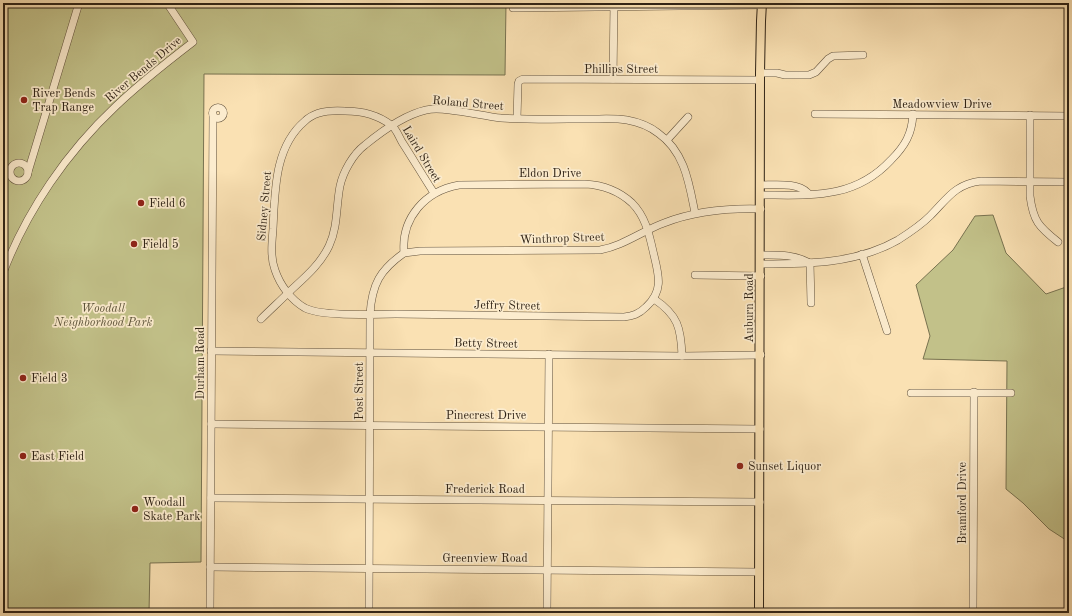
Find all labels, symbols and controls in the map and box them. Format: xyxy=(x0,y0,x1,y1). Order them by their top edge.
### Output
street label: River Bends Drive xyxy=(103,34,184,105)
street label: Phillips Street xyxy=(584,64,658,76)
place label: River Bends Trap Range xyxy=(32,88,95,114)
marker: River Bends Trap Range xyxy=(19,95,29,105)
street label: Roland Street xyxy=(432,95,504,113)
street label: Meadowview Drive xyxy=(892,99,992,111)
street label: Laird Street xyxy=(400,124,443,185)
street label: Eldon Drive xyxy=(519,168,582,180)
street label: Sidney Street xyxy=(256,170,274,242)
marker: Field 6 xyxy=(136,198,146,208)
place label: Field 6 xyxy=(149,198,186,210)
street label: Winthrop Street xyxy=(519,232,605,246)
place label: Field 5 xyxy=(142,238,179,251)
marker: Field 5 xyxy=(129,239,139,249)
street label: Auburn Road xyxy=(744,273,756,343)
street label: Jeffry Street xyxy=(474,299,540,313)
park label: Woodall Neighborhood Park xyxy=(53,303,152,329)
street label: Durham Road xyxy=(195,327,207,399)
street label: Betty Street xyxy=(454,337,518,351)
street label: Post Street xyxy=(354,362,366,420)
marker: Field 3 xyxy=(18,373,28,383)
place label: Field 3 xyxy=(31,373,68,385)
street label: Pinecrest Drive xyxy=(446,410,527,422)
marker: East Field xyxy=(18,451,28,461)
place label: East Field xyxy=(31,451,84,463)
marker: Sunset Liquor xyxy=(735,461,745,471)
place label: Sunset Liquor xyxy=(748,461,821,473)
street label: Bramford Drive xyxy=(957,462,969,544)
street label: Frederick Road xyxy=(445,484,525,496)
place label: Woodall Skate Park xyxy=(143,497,200,523)
marker: Woodall Skate Park xyxy=(130,504,140,514)
street label: Greenview Road xyxy=(442,553,528,565)

